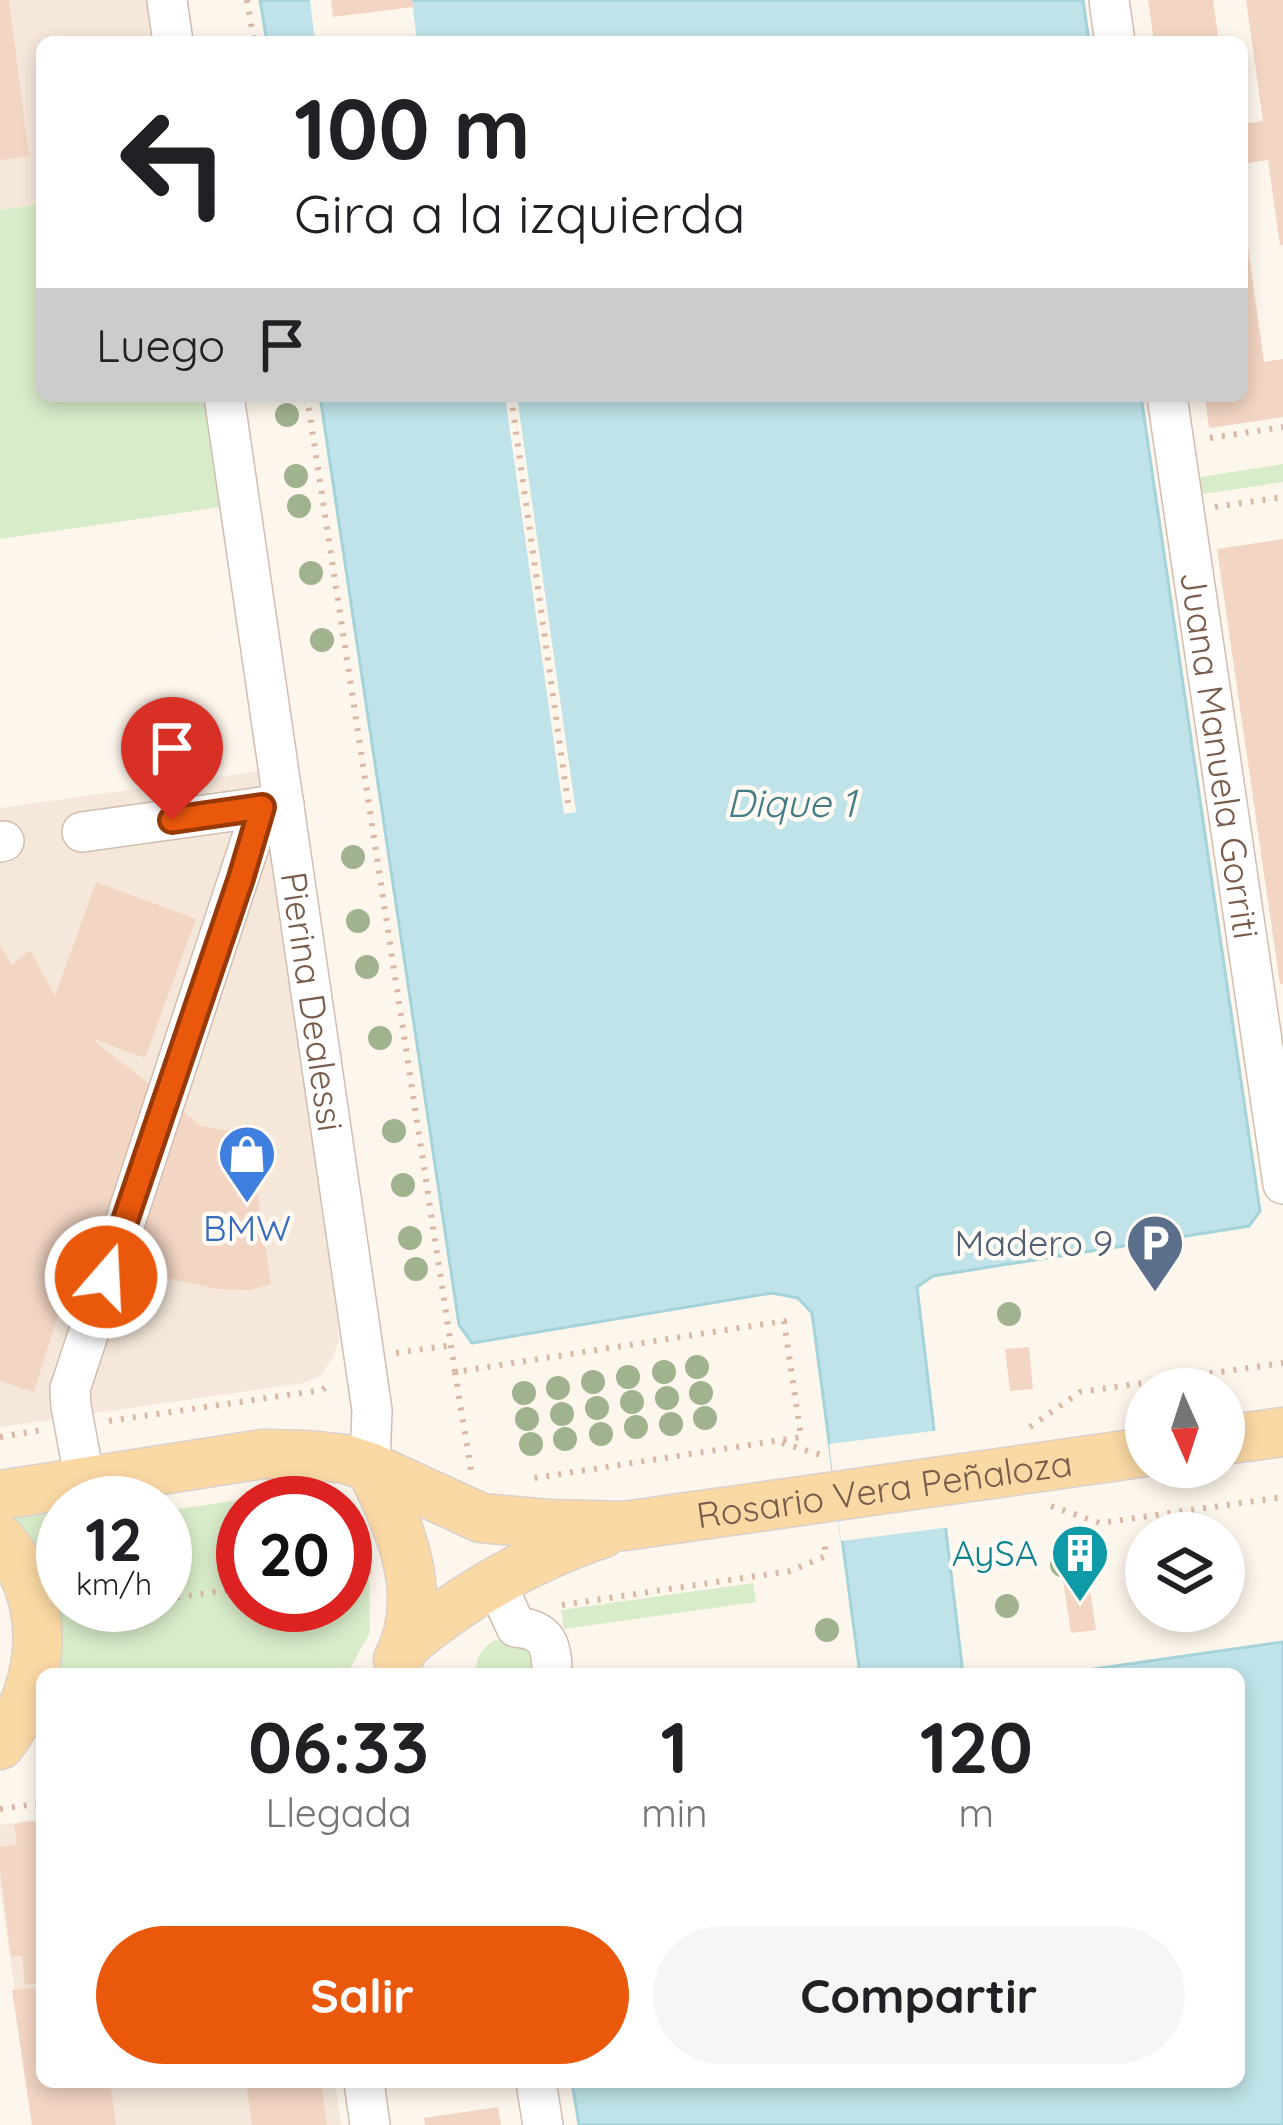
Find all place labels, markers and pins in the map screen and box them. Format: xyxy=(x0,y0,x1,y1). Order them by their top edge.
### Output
pin xyxy=(121,697,223,820)
shop icon: BMW xyxy=(216,1123,278,1205)
place label: BMW xyxy=(203,1205,291,1250)
parking icon: Madero 9 xyxy=(1124,1212,1186,1294)
place label: Madero 9 xyxy=(955,1220,1113,1265)
building icon: AySA xyxy=(1049,1522,1111,1604)
place label: AySA xyxy=(952,1530,1038,1575)

